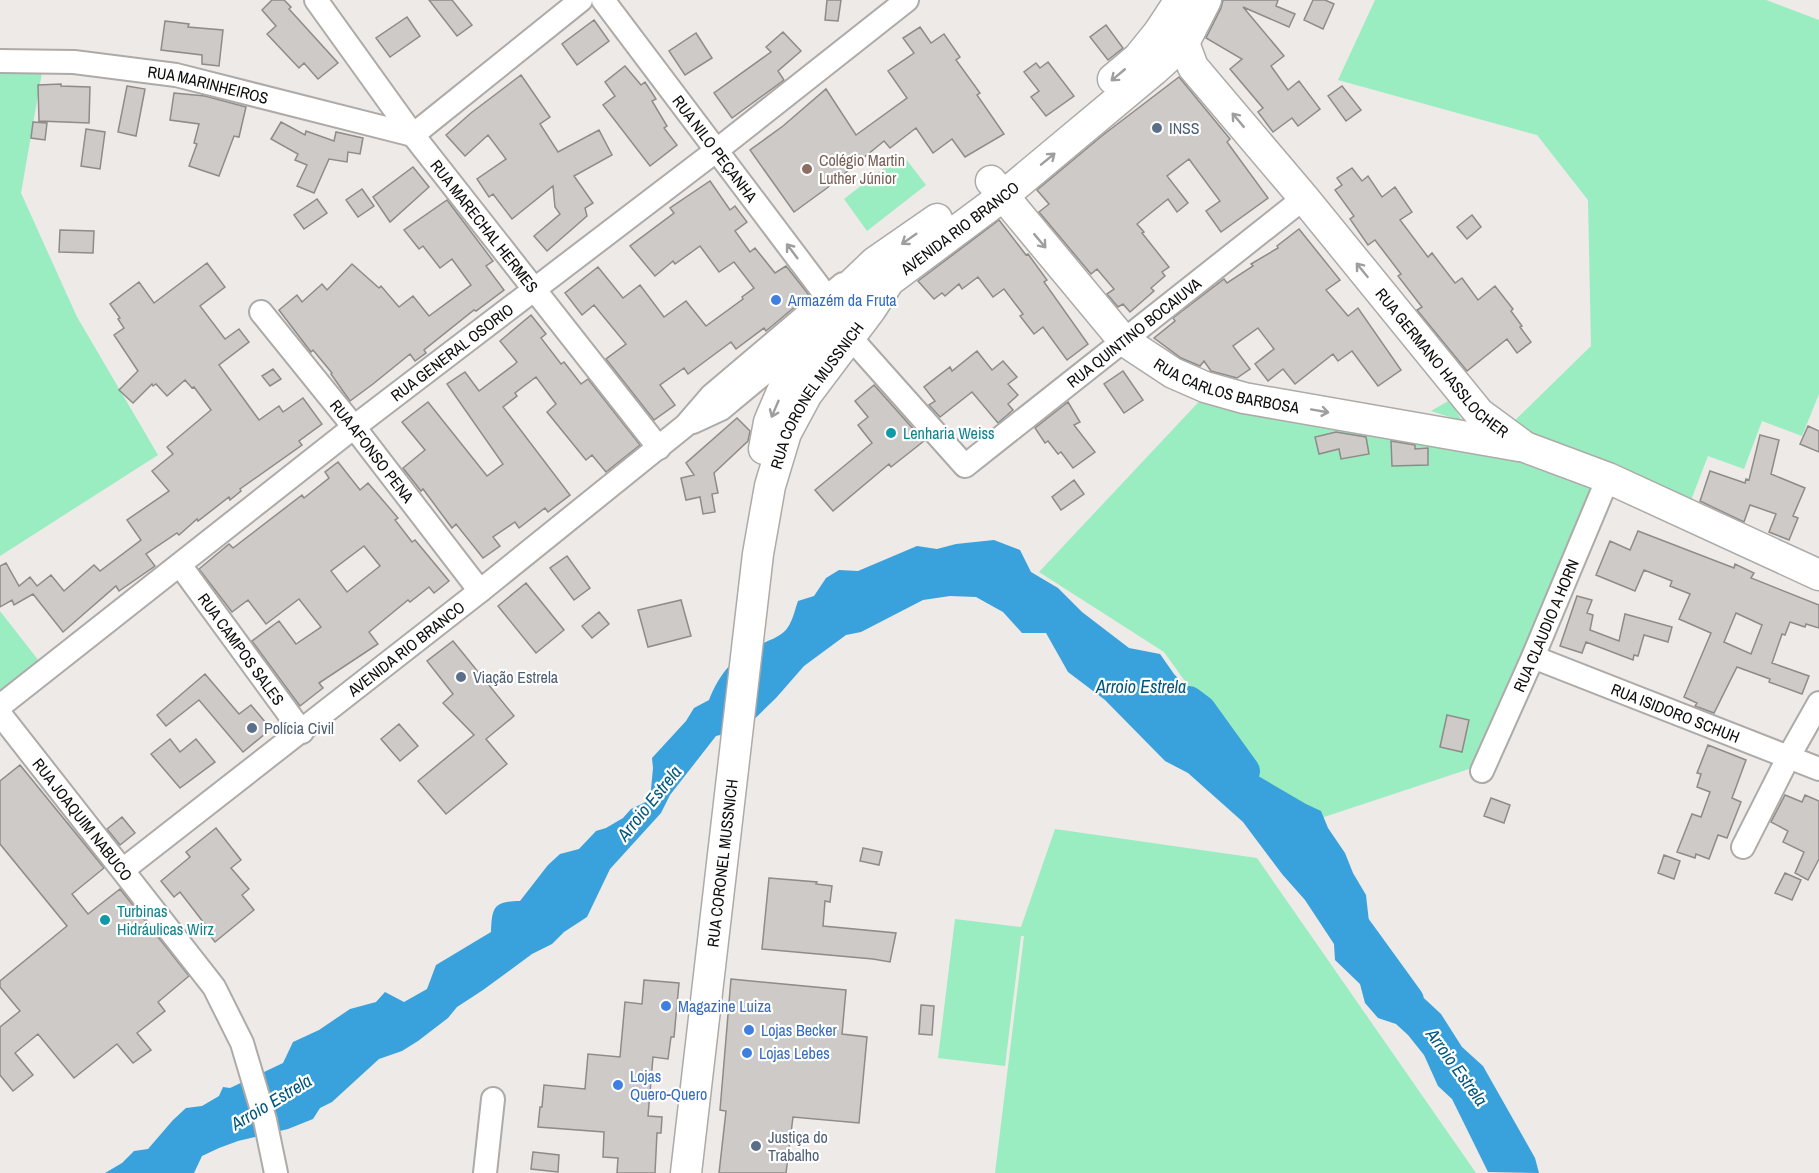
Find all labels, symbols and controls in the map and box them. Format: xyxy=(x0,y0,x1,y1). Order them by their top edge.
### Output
street label: RUA MARINHEIROS xyxy=(146,60,271,109)
one-way arrow xyxy=(1110,68,1126,81)
street label: RUA NILO PEÇANHA xyxy=(668,91,763,207)
one-way arrow xyxy=(1231,112,1244,128)
place label: INSS xyxy=(1169,117,1200,139)
marker: INSS xyxy=(1150,121,1164,135)
place label: Colégio Martin Luther Júnior xyxy=(819,149,905,189)
one-way arrow xyxy=(1040,153,1056,166)
street label: RUA MARECHAL HERMES xyxy=(426,155,544,297)
marker: Colégio Martin Luther Júnior xyxy=(800,162,814,176)
street label: AVENIDA RIO BRANCO xyxy=(895,176,1024,280)
one-way arrow xyxy=(901,233,918,245)
one-way arrow xyxy=(1033,233,1047,248)
one-way arrow xyxy=(786,243,798,259)
one-way arrow xyxy=(1356,262,1369,278)
street label: RUA QUINTINO BOCAIUVA xyxy=(1062,272,1206,392)
street label: RUA GERMANO HASSLOCHER xyxy=(1371,283,1514,443)
place label: Armazém da Fruta xyxy=(787,289,897,311)
marker: Armazém da Fruta xyxy=(769,293,783,307)
street label: RUA GENERAL OSORIO xyxy=(386,298,518,406)
street label: RUA CORONEL MUSSNICH xyxy=(765,317,868,472)
street label: RUA CARLOS BARBOSA xyxy=(1150,353,1301,418)
street label: RUA AFONSO PENA xyxy=(325,395,419,507)
one-way arrow xyxy=(769,399,780,418)
one-way arrow xyxy=(1310,405,1330,416)
place label: Lenharia Weiss xyxy=(903,422,995,444)
marker: Lenharia Weiss xyxy=(884,426,898,440)
street label: RUA CLAUDIO A HORN xyxy=(1508,556,1584,695)
street label: RUA CAMPOS SALES xyxy=(193,589,290,710)
street label: AVENIDA RIO BRANCO xyxy=(342,596,469,702)
place label: Viação Estrela xyxy=(473,666,559,688)
marker: Viação Estrela xyxy=(454,670,468,684)
water label: Arroio Estrela xyxy=(1095,674,1186,699)
street label: RUA ISIDORO SCHUH xyxy=(1608,678,1743,748)
place label: Polícia Civil xyxy=(264,717,334,739)
marker: Polícia Civil xyxy=(245,721,259,735)
street label: RUA JOAQUIM NABUCO xyxy=(28,754,138,885)
water label: Arroio Estrela xyxy=(610,760,687,847)
street label: RUA CORONEL MUSSNICH xyxy=(701,778,743,948)
place label: Turbinas Hidráulicas Wirz xyxy=(117,900,214,940)
marker: Turbinas Hidráulicas Wirz xyxy=(98,913,112,927)
place label: Magazine Luiza xyxy=(678,995,772,1017)
marker: Magazine Luiza xyxy=(659,999,673,1013)
place label: Lojas Becker xyxy=(761,1019,837,1041)
water label: Arroio Estrela xyxy=(1420,1022,1494,1111)
marker: Lojas Becker xyxy=(742,1023,756,1037)
place label: Lojas Lebes xyxy=(759,1042,830,1064)
marker: Lojas Lebes xyxy=(740,1046,754,1060)
place label: Lojas Quero-Quero xyxy=(630,1065,707,1105)
water label: Arroio Estrela xyxy=(225,1068,316,1136)
marker: Lojas Quero-Quero xyxy=(611,1078,625,1092)
place label: Justiça do Trabalho xyxy=(768,1126,828,1166)
marker: Justiça do Trabalho xyxy=(749,1139,763,1153)

